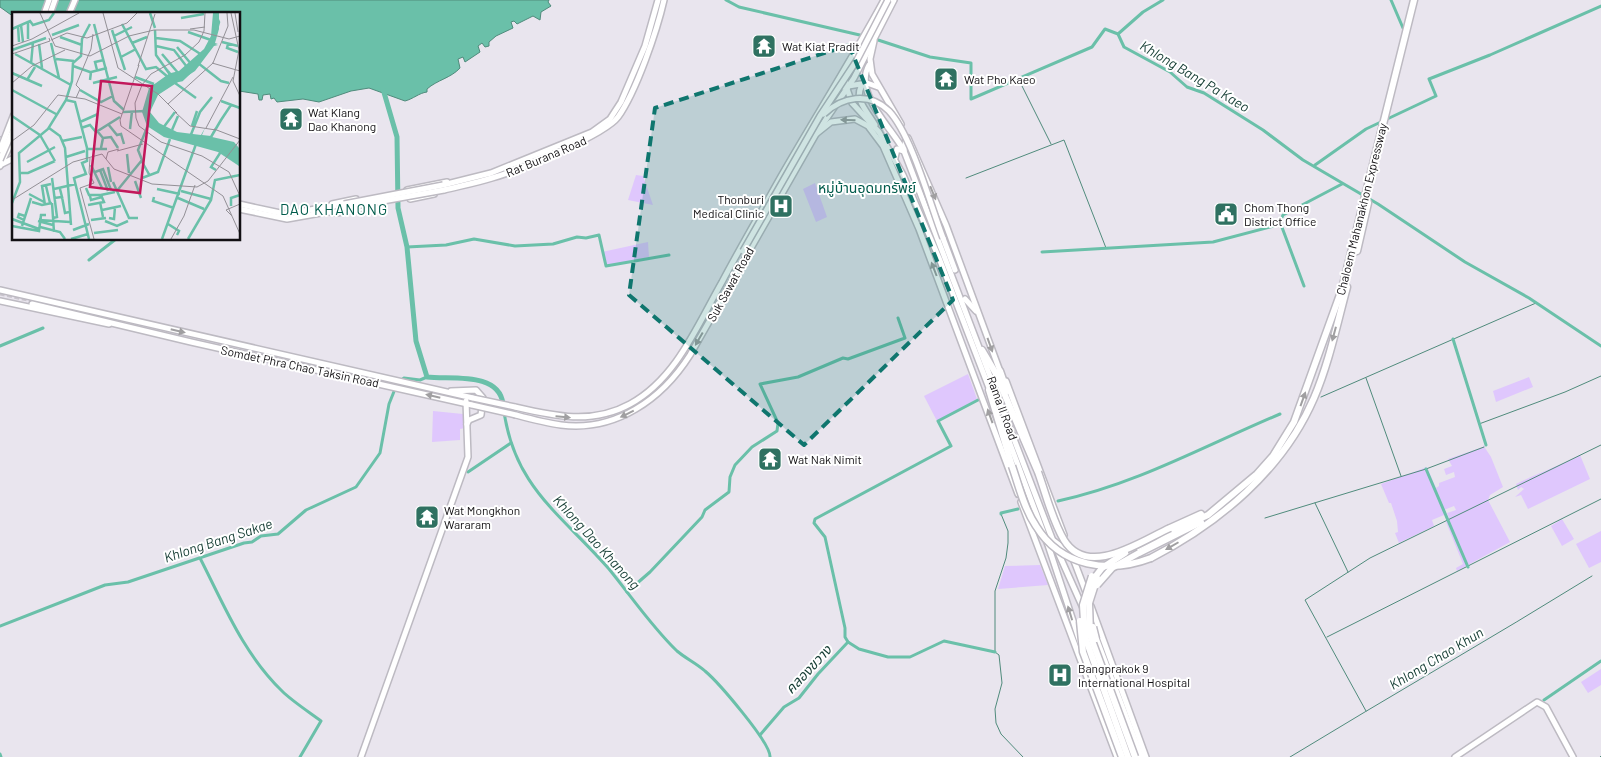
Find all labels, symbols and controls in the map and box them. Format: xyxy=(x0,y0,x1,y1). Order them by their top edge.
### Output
inset map xyxy=(12,12,240,240)
temple icon: Wat Kiat Pradit xyxy=(751,33,777,59)
water label: Khlong Bang Pa Kaeo xyxy=(1137,37,1253,115)
place label: Wat Kiat Pradit xyxy=(782,39,860,53)
temple icon: Wat Pho Kaeo xyxy=(933,66,959,92)
place label: Wat Pho Kaeo xyxy=(964,72,1036,86)
place label: Wat Klang Dao Khanong xyxy=(308,105,376,133)
temple icon: Wat Klang Dao Khanong xyxy=(278,106,304,132)
one-way arrow xyxy=(840,115,856,123)
street label: Chaloem Mahanakhon Expressway xyxy=(1333,121,1389,297)
street label: Rat Burana Road xyxy=(504,133,588,179)
district label: หมู่บ้านอุดมทรัพย์ xyxy=(818,179,916,197)
one-way arrow xyxy=(930,185,937,200)
place label: Thonburi Medical Clinic xyxy=(693,192,764,220)
hospital icon: Thonburi Medical Clinic xyxy=(768,193,794,219)
district label: DAO KHANONG xyxy=(280,200,388,218)
place label: Chom Thong District Office xyxy=(1244,200,1316,228)
public building icon: Chom Thong District Office xyxy=(1213,201,1239,227)
street label: Suk Sawat Road xyxy=(704,244,756,324)
one-way arrow xyxy=(930,261,938,276)
one-way arrow xyxy=(1330,326,1338,341)
one-way arrow xyxy=(170,327,185,335)
one-way arrow xyxy=(695,332,704,345)
one-way arrow xyxy=(987,337,994,352)
street label: Somdet Phra Chao Taksin Road xyxy=(220,342,380,390)
street label: Rama II Road xyxy=(985,374,1021,442)
one-way arrow xyxy=(426,392,441,400)
one-way arrow xyxy=(1300,392,1307,407)
one-way arrow xyxy=(986,408,994,423)
one-way arrow xyxy=(620,410,635,418)
one-way arrow xyxy=(556,413,572,421)
temple icon: Wat Nak Nimit xyxy=(757,446,783,472)
place label: Wat Nak Nimit xyxy=(788,452,862,466)
water label: Khlong Dao Khanong xyxy=(550,491,644,593)
place label: Wat Mongkhon Wararam xyxy=(444,503,520,531)
temple icon: Wat Mongkhon Wararam xyxy=(414,504,440,530)
water label: Khlong Bang Sakae xyxy=(162,514,274,566)
one-way arrow xyxy=(1166,542,1179,551)
one-way arrow xyxy=(1065,606,1073,621)
water label: Khlong Chao Khun xyxy=(1386,623,1486,693)
water label: คลองขวาง xyxy=(781,640,836,697)
place label: Bangprakok 9 International Hospital xyxy=(1078,661,1190,689)
hospital icon: Bangprakok 9 International Hospital xyxy=(1047,662,1073,688)

